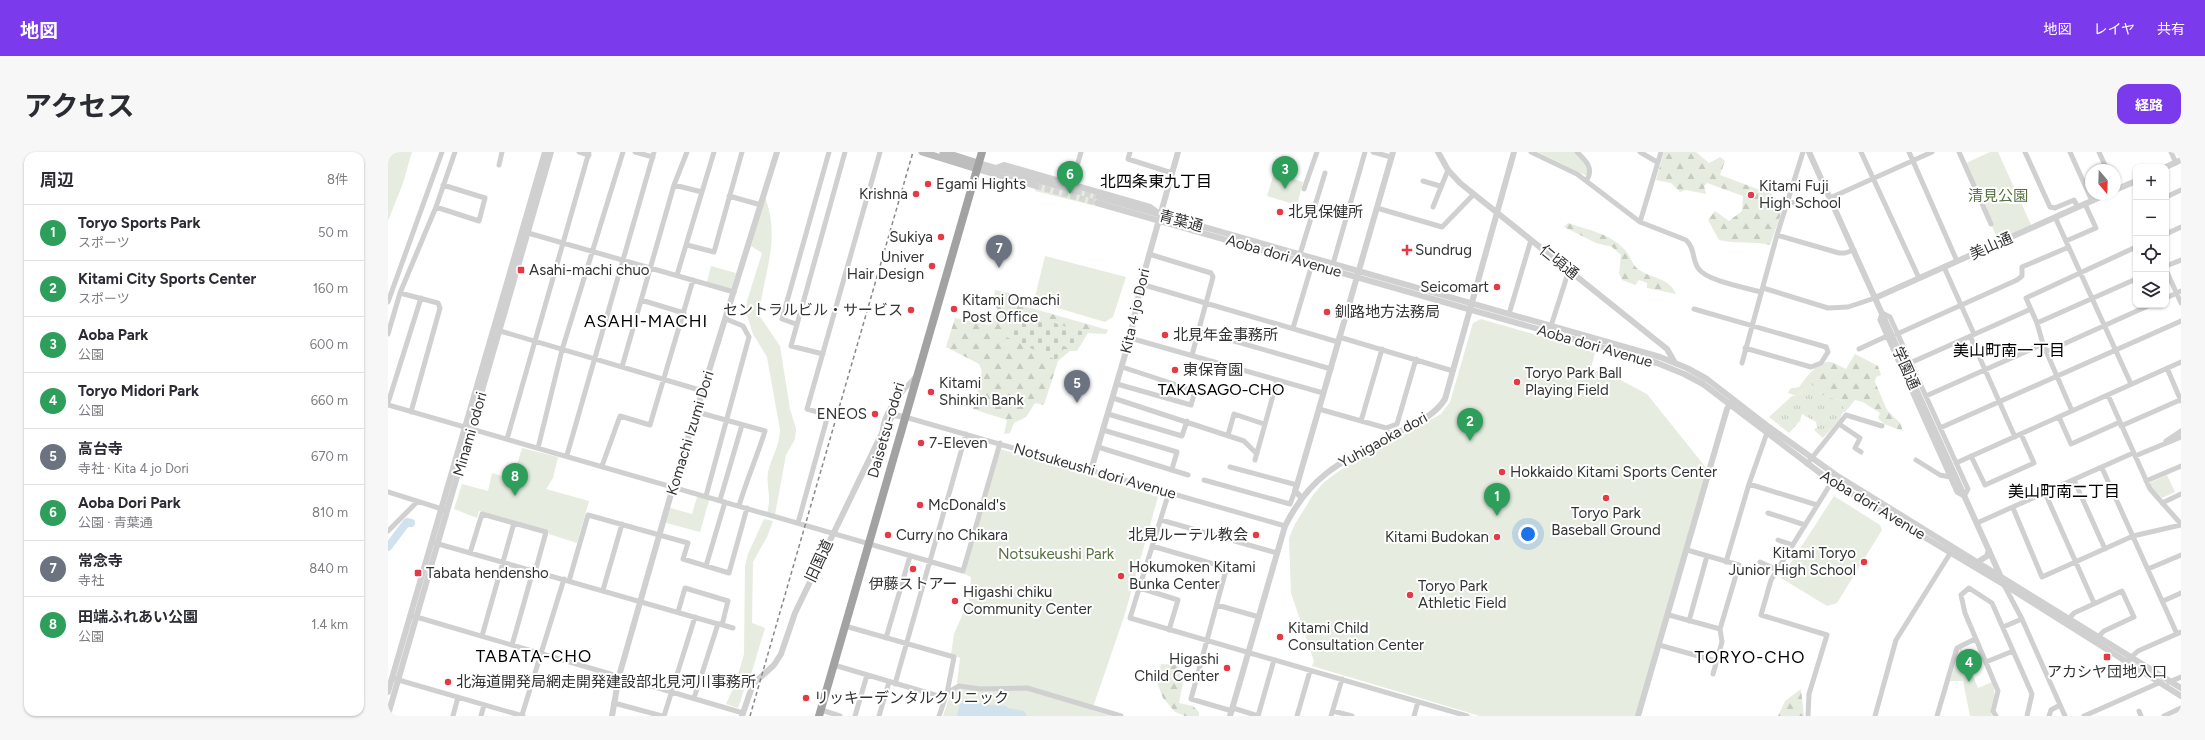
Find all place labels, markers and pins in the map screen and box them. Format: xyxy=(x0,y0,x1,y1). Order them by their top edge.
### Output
pin: 3 xyxy=(1272,156,1298,189)
pin: 6 xyxy=(1057,161,1083,194)
place label: Egami Hights xyxy=(936,175,1026,193)
place label: Kitami Fuji High School xyxy=(1759,177,1841,212)
marker: Egami Hights xyxy=(923,179,933,189)
place label: Krishna xyxy=(859,185,908,203)
marker: Krishna xyxy=(911,189,921,199)
marker: Kitami Fuji High School xyxy=(1746,190,1756,200)
place label: 北見保健所 xyxy=(1288,203,1363,221)
marker: 北見保健所 xyxy=(1275,207,1285,217)
place label: Sukiya xyxy=(889,228,933,246)
marker: Sukiya xyxy=(936,232,946,242)
pin: 7 xyxy=(986,235,1012,268)
place label: Sundrug xyxy=(1415,241,1472,259)
marker: Sundrug xyxy=(1402,245,1412,255)
place label: Univer Hair Design xyxy=(847,248,924,283)
place label: Asahi-machi chuo xyxy=(529,261,650,279)
marker: Univer Hair Design xyxy=(927,261,937,271)
marker: Asahi-machi chuo xyxy=(516,265,526,275)
place label: Seicomart xyxy=(1420,278,1489,296)
marker: Seicomart xyxy=(1492,282,1502,292)
place label: Kitami Omachi Post Office xyxy=(962,291,1060,326)
place label: セントラルビル・サービス xyxy=(723,301,903,319)
place label: 釧路地方法務局 xyxy=(1335,303,1440,321)
marker: Kitami Omachi Post Office xyxy=(949,304,959,314)
marker: セントラルビル・サービス xyxy=(906,305,916,315)
marker: 釧路地方法務局 xyxy=(1322,307,1332,317)
place label: 北見年金事務所 xyxy=(1173,326,1278,344)
marker: 北見年金事務所 xyxy=(1160,330,1170,340)
place label: 東保育園 xyxy=(1183,361,1243,379)
place label: Toryo Park Ball Playing Field xyxy=(1525,364,1622,399)
marker: 東保育園 xyxy=(1170,365,1180,375)
pin: 5 xyxy=(1064,370,1090,403)
place label: Kitami Shinkin Bank xyxy=(939,374,1024,409)
marker: Toryo Park Ball Playing Field xyxy=(1512,377,1522,387)
marker: Kitami Shinkin Bank xyxy=(926,387,936,397)
place label: ENEOS xyxy=(817,405,867,423)
pin: 2 xyxy=(1457,408,1483,441)
marker: ENEOS xyxy=(870,409,880,419)
place label: 7-Eleven xyxy=(929,434,988,452)
marker: 7-Eleven xyxy=(916,438,926,448)
pin: 8 xyxy=(502,463,528,496)
place label: Hokkaido Kitami Sports Center xyxy=(1510,463,1717,481)
marker: Hokkaido Kitami Sports Center xyxy=(1497,467,1507,477)
pin: 1 xyxy=(1484,483,1510,516)
marker: Toryo Park Baseball Ground xyxy=(1601,493,1611,503)
place label: McDonald's xyxy=(928,496,1006,514)
marker: McDonald's xyxy=(915,500,925,510)
place label: Toryo Park Baseball Ground xyxy=(1551,504,1661,539)
place label: Curry no Chikara xyxy=(896,526,1008,544)
place label: 北見ルーテル教会 xyxy=(1128,526,1248,544)
place label: Kitami Budokan xyxy=(1385,528,1489,546)
marker: Curry no Chikara xyxy=(883,530,893,540)
marker: 北見ルーテル教会 xyxy=(1251,530,1261,540)
marker: Kitami Budokan xyxy=(1492,532,1502,542)
place label: Kitami Toryo Junior High School xyxy=(1729,544,1856,579)
marker: Kitami Toryo Junior High School xyxy=(1859,557,1869,567)
place label: Hokumoken Kitami Bunka Center xyxy=(1129,558,1256,593)
place label: Tabata hendensho xyxy=(426,564,549,582)
marker: 伊藤ストアー xyxy=(908,564,918,574)
marker: Tabata hendensho xyxy=(413,568,423,578)
marker: Hokumoken Kitami Bunka Center xyxy=(1116,571,1126,581)
place label: 伊藤ストアー xyxy=(868,575,958,593)
place label: Toryo Park Athletic Field xyxy=(1418,577,1507,612)
place label: Higashi chiku Community Center xyxy=(963,583,1092,618)
marker: Toryo Park Athletic Field xyxy=(1405,590,1415,600)
marker: Higashi chiku Community Center xyxy=(950,596,960,606)
place label: Kitami Child Consultation Center xyxy=(1288,619,1424,654)
marker: Kitami Child Consultation Center xyxy=(1275,632,1285,642)
pin: 4 xyxy=(1956,649,1982,682)
place label: Higashi Child Center xyxy=(1134,650,1219,685)
marker: アカシヤ団地入口 xyxy=(2102,652,2112,662)
marker: Higashi Child Center xyxy=(1222,663,1232,673)
place label: アカシヤ団地入口 xyxy=(2047,663,2167,681)
place label: 北海道開発局網走開発建設部北見河川事務所 xyxy=(456,673,756,691)
marker: 北海道開発局網走開発建設部北見河川事務所 xyxy=(443,677,453,687)
place label: リッキーデンタルクリニック xyxy=(814,689,1009,707)
marker: リッキーデンタルクリニック xyxy=(801,693,811,703)

